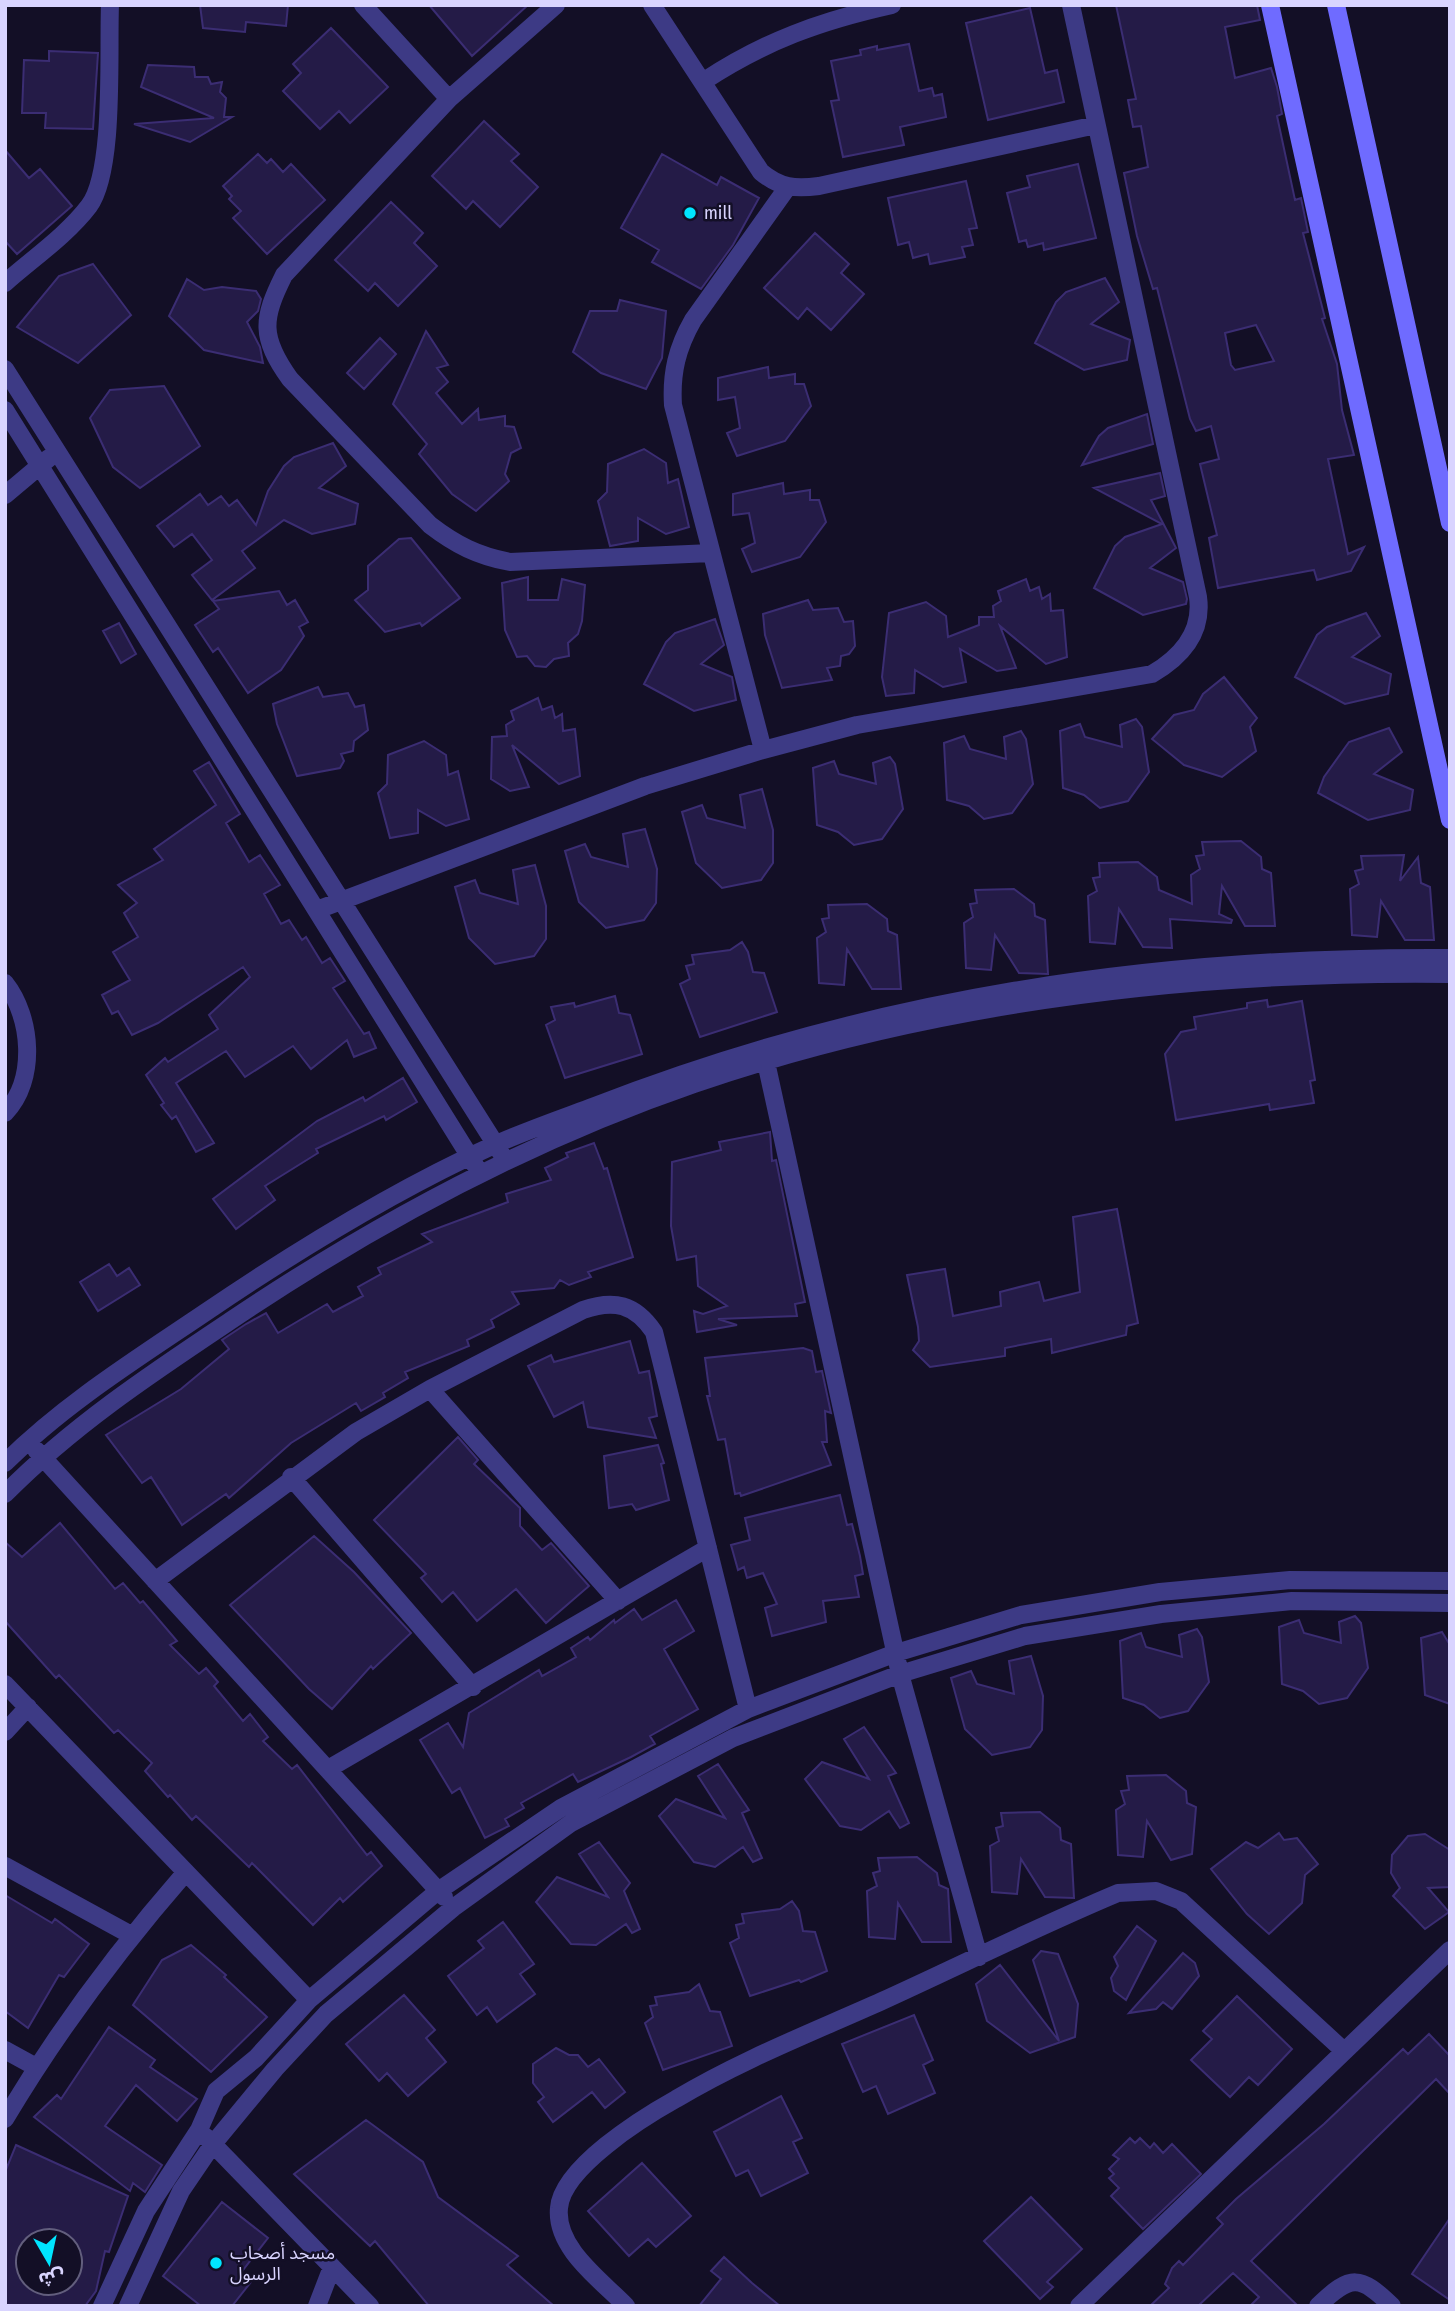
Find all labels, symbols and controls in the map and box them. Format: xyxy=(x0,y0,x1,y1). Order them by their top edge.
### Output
place label: mill xyxy=(704,202,732,224)
marker: mill xyxy=(682,205,698,221)
north arrow xyxy=(14,2227,84,2297)
place label: مسجد أصحاب الرسول xyxy=(230,2242,335,2285)
marker: مسجد أصحاب الرسول xyxy=(208,2255,224,2271)
text: ش xyxy=(37,2265,66,2292)

